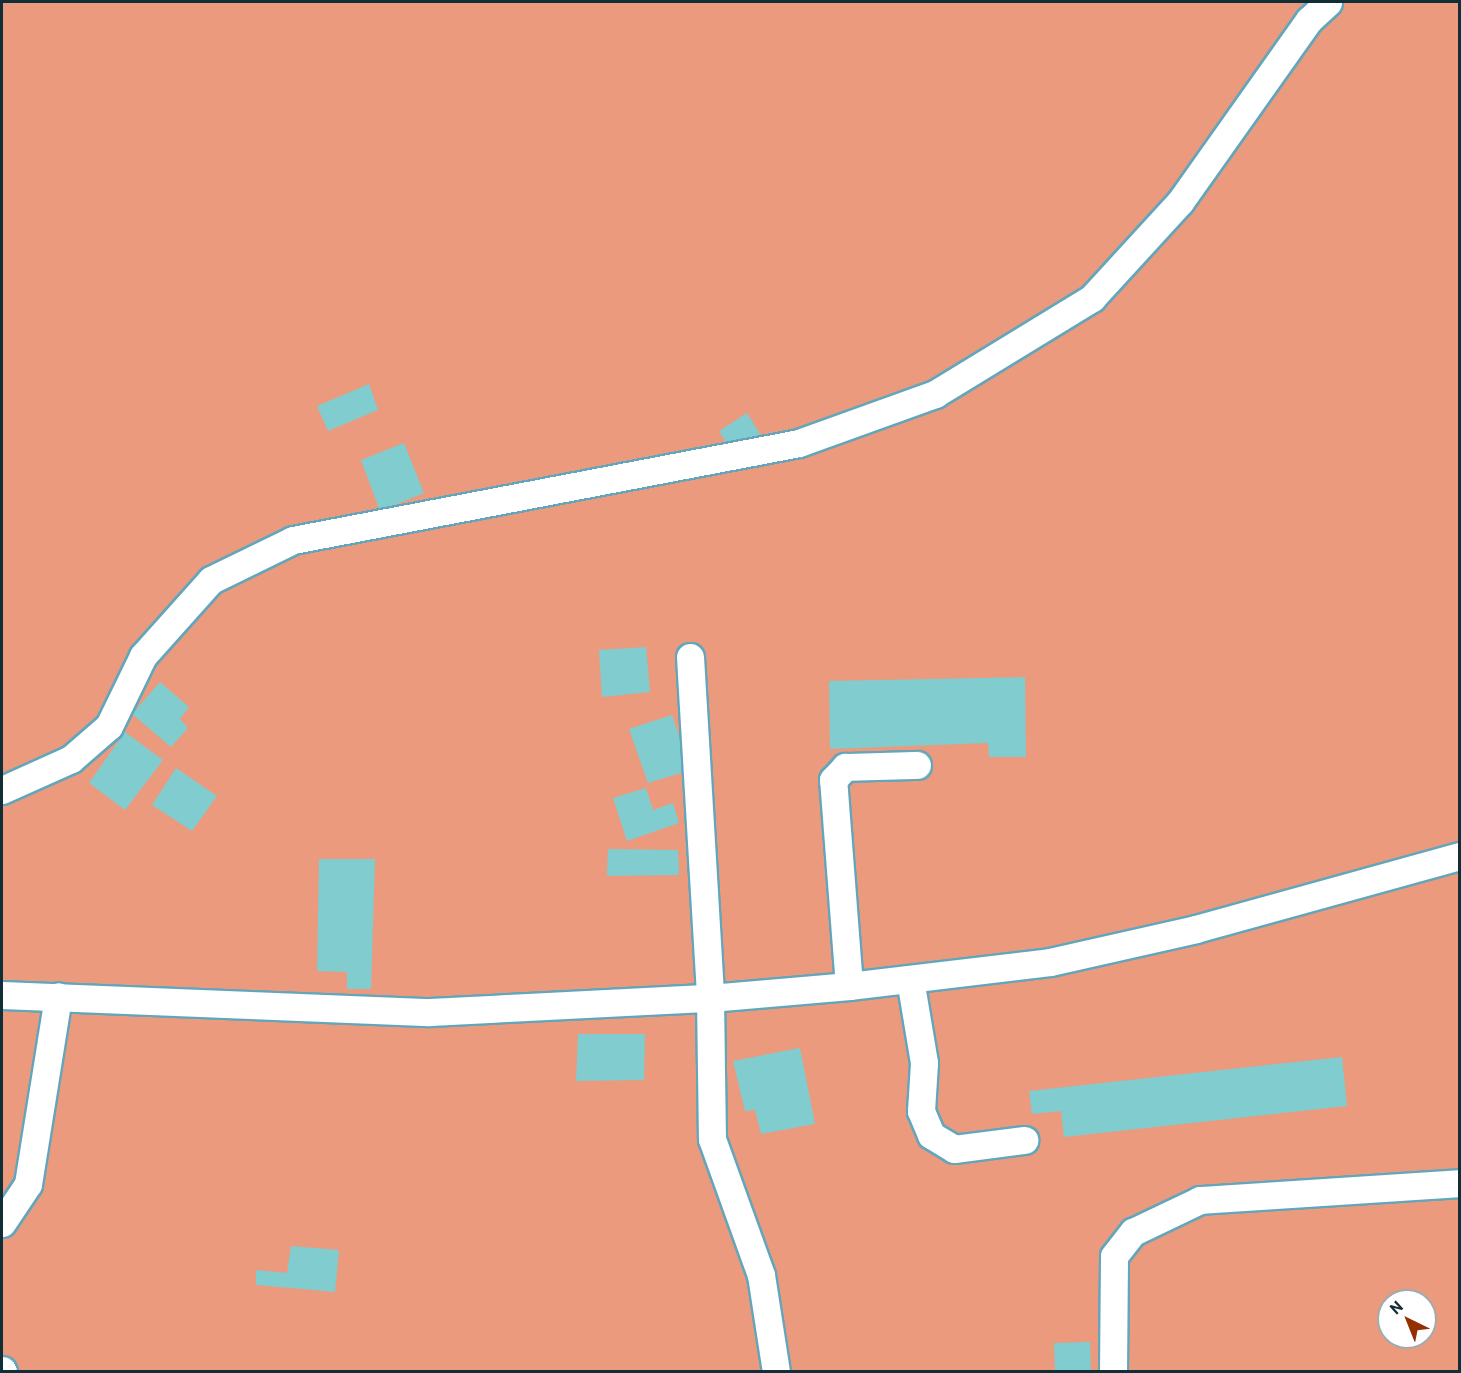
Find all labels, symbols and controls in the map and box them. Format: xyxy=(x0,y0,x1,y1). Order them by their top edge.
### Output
north arrow xyxy=(1377,1289,1437,1349)
text: N xyxy=(1385,1296,1406,1318)

